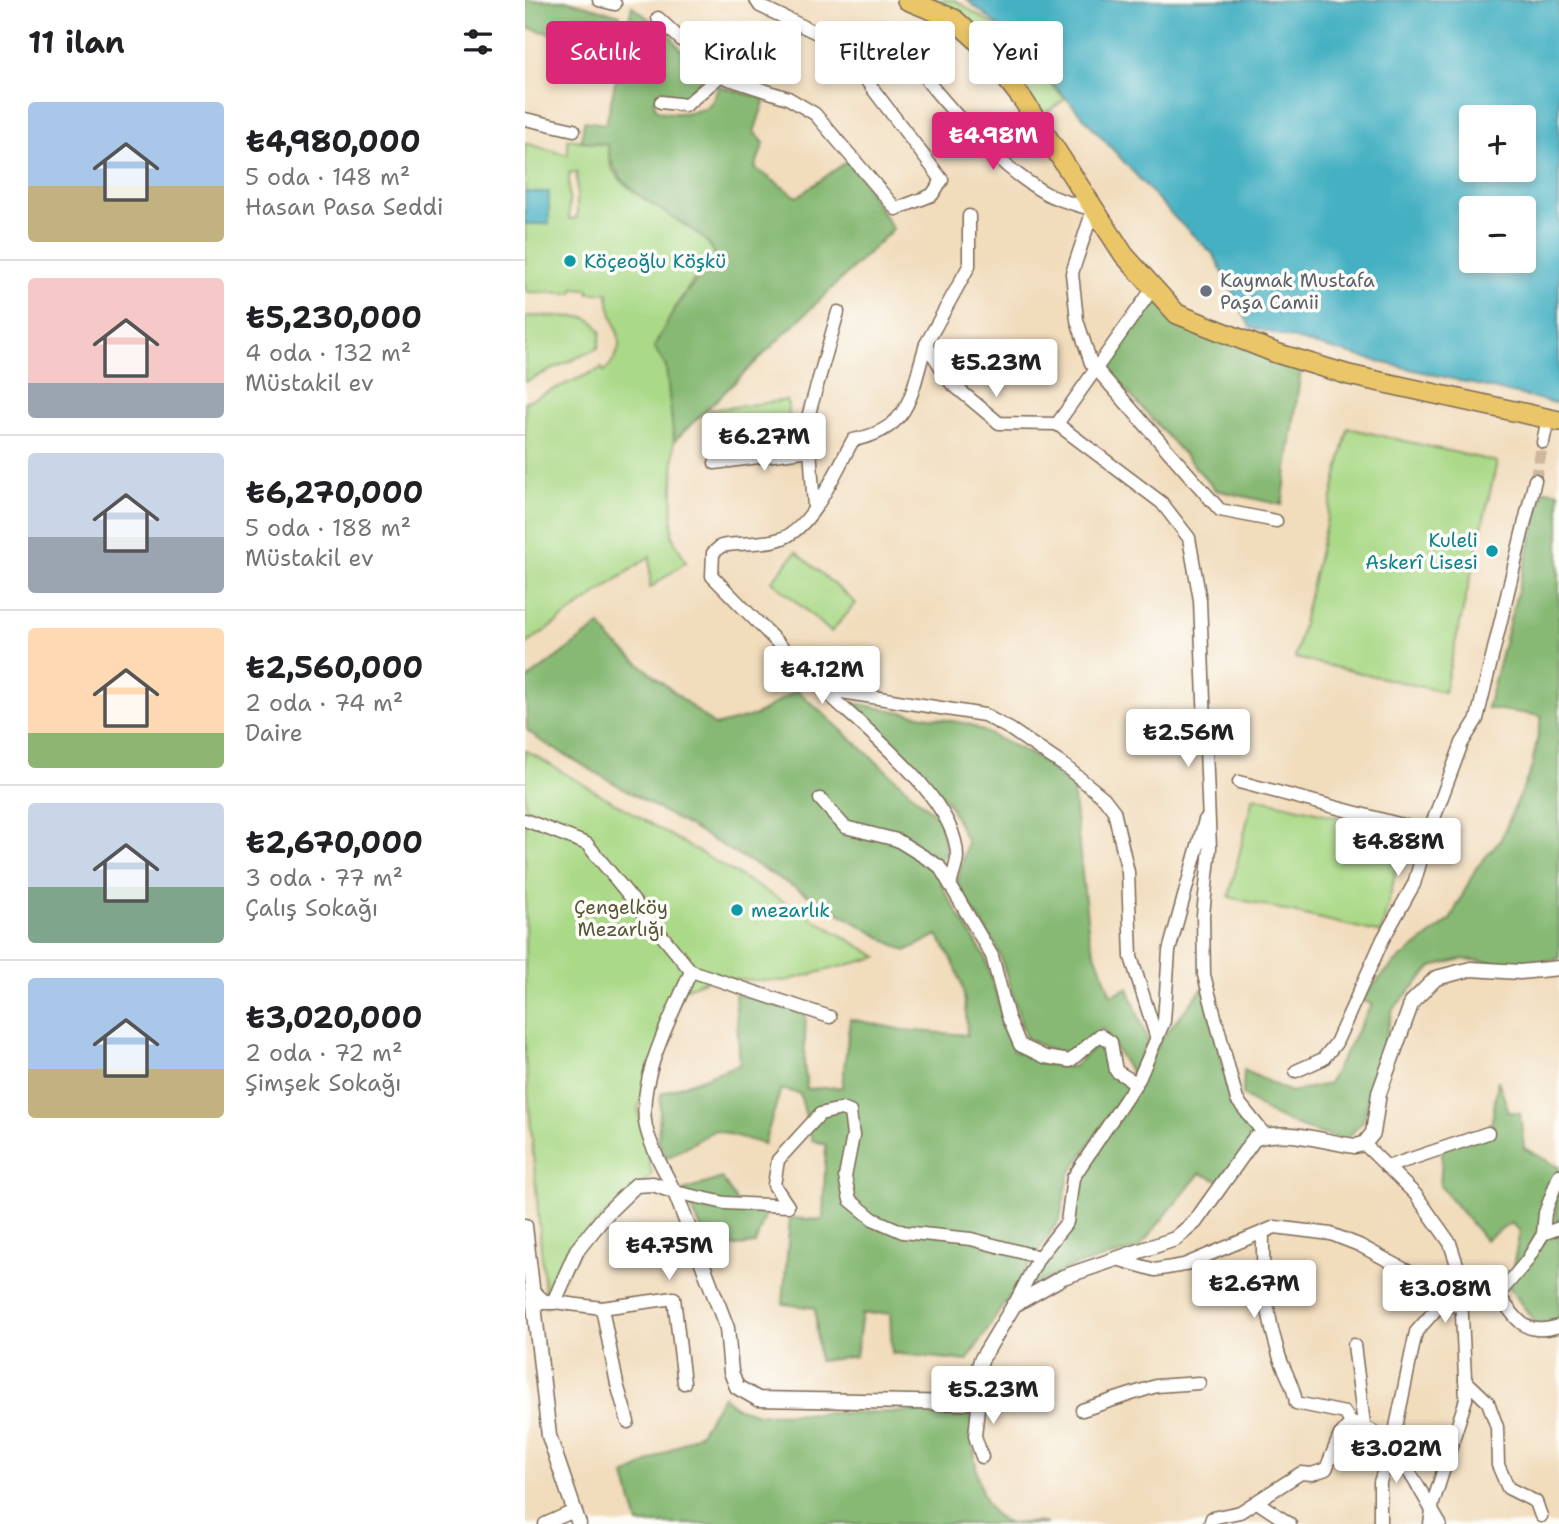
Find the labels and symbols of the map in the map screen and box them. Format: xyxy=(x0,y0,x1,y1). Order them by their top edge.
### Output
pin: ₺4.98M xyxy=(936,113,1050,172)
place label: Köçeoğlu Köşkü xyxy=(584,249,726,274)
marker: Köçeoğlu Köşkü xyxy=(562,253,578,269)
place label: Kaymak Mustafa Paşa Camii xyxy=(1220,268,1375,315)
marker: Kaymak Mustafa Paşa Camii xyxy=(1198,283,1214,299)
pin: ₺5.23M xyxy=(939,340,1053,399)
pin: ₺6.27M xyxy=(707,414,821,473)
place label: Kuleli Askerî Lisesi xyxy=(1365,528,1478,575)
marker: Kuleli Askerî Lisesi xyxy=(1484,543,1500,559)
pin: ₺4.12M xyxy=(765,646,879,706)
pin: ₺2.56M xyxy=(1131,710,1245,769)
pin: ₺4.88M xyxy=(1341,818,1455,878)
park label: Çengelköy Mezarlığı xyxy=(574,895,668,942)
place label: mezarlık xyxy=(751,898,830,923)
marker: mezarlık xyxy=(729,902,745,918)
pin: ₺4.75M xyxy=(612,1222,726,1282)
pin: ₺2.67M xyxy=(1197,1260,1311,1320)
pin: ₺3.08M xyxy=(1388,1266,1502,1325)
pin: ₺5.23M xyxy=(936,1366,1050,1426)
pin: ₺3.02M xyxy=(1339,1426,1453,1485)

